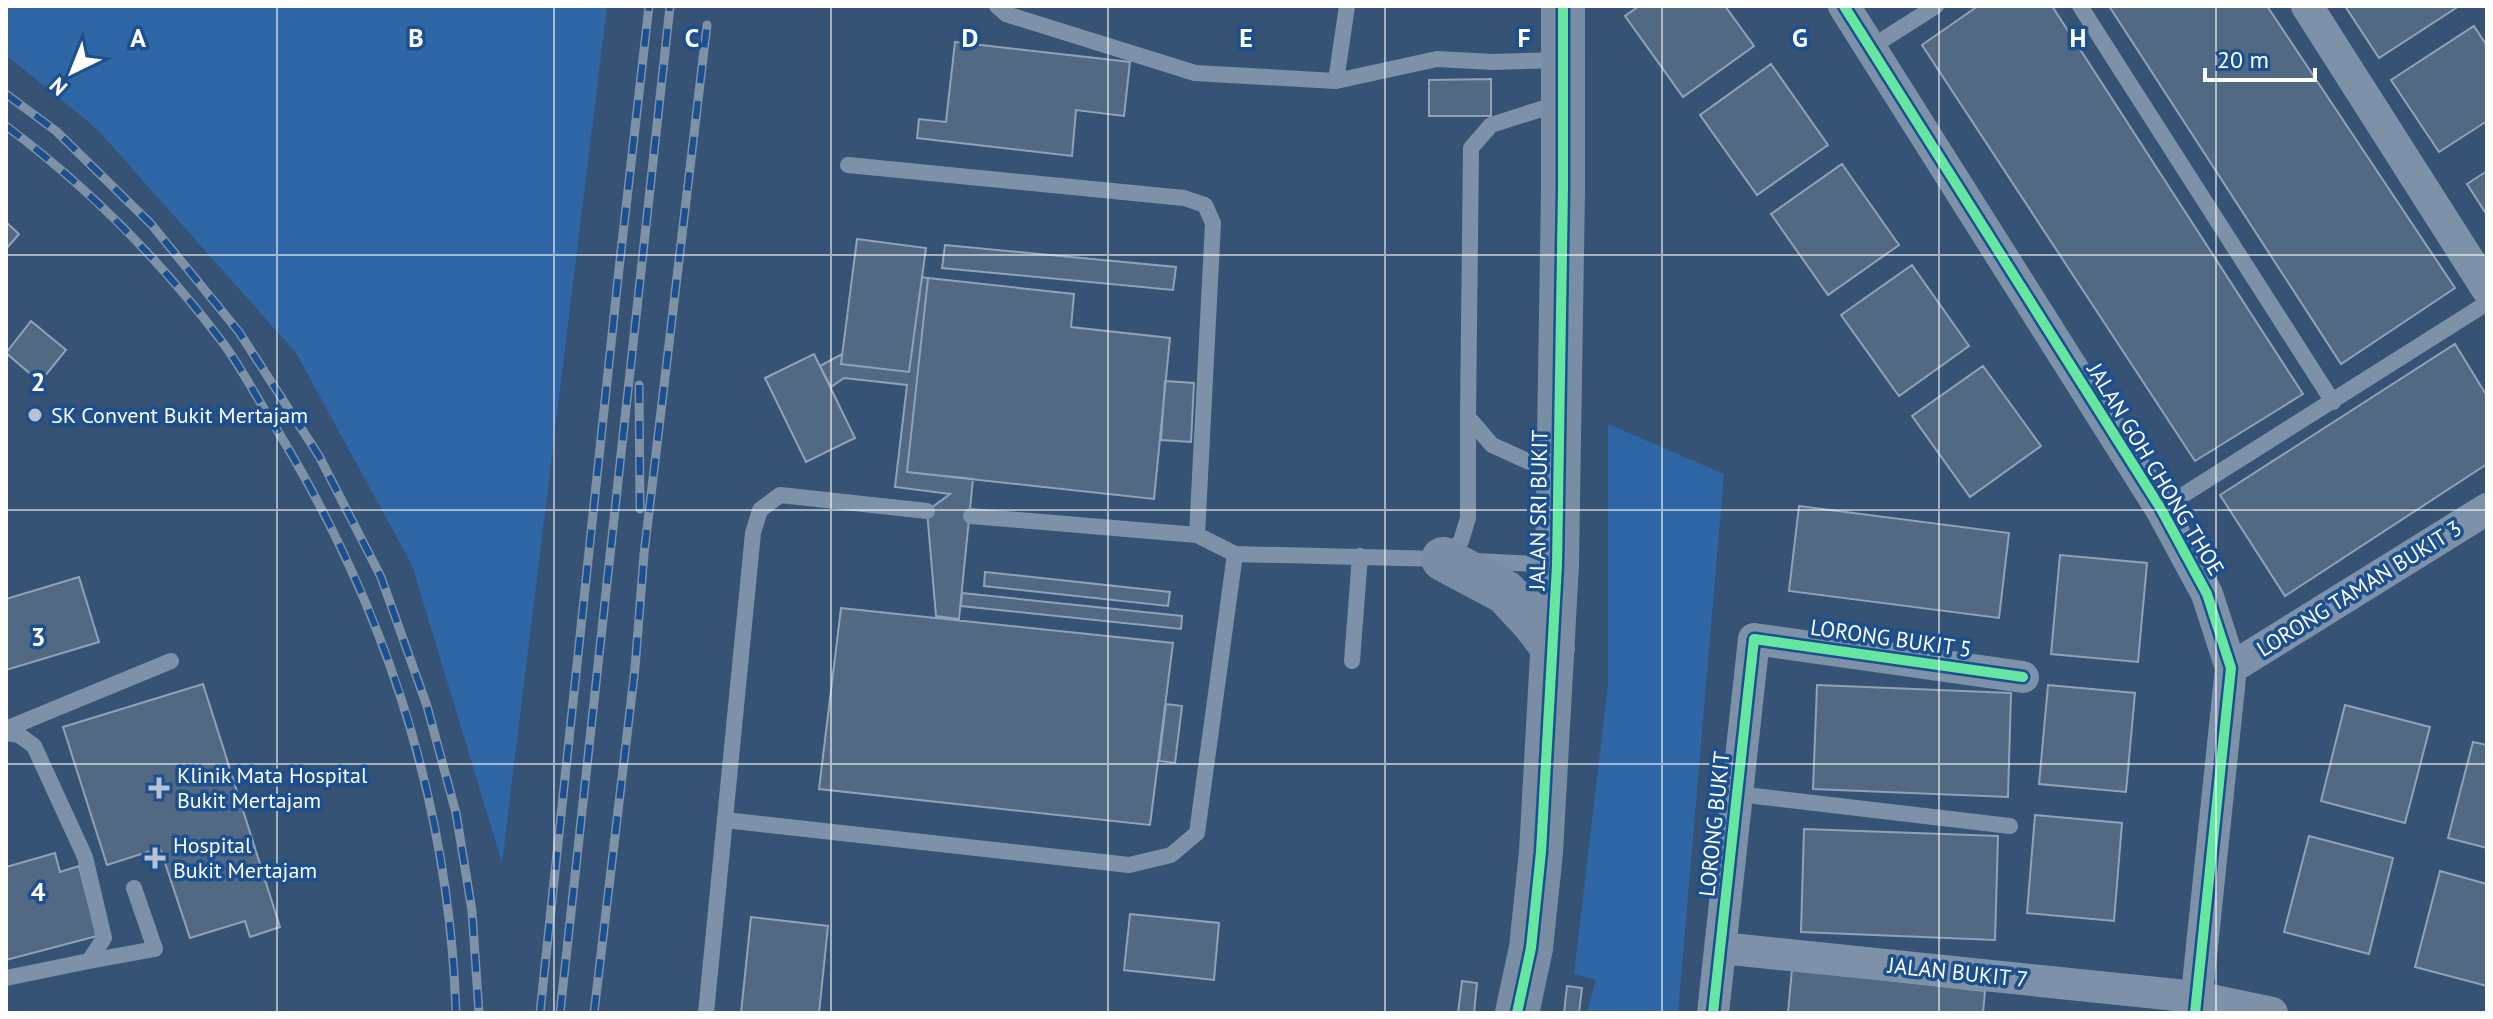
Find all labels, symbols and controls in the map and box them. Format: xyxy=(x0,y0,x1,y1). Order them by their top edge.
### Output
text: A xyxy=(130,21,146,54)
text: B xyxy=(408,21,424,54)
text: C xyxy=(685,21,699,54)
text: D xyxy=(962,21,978,54)
text: E xyxy=(1239,21,1253,54)
text: F xyxy=(1517,21,1531,54)
text: G xyxy=(1792,21,1808,54)
text: H xyxy=(2070,21,2086,54)
north arrow xyxy=(32,32,112,112)
scale bar xyxy=(2205,32,2315,82)
text: 20 m xyxy=(2217,44,2269,75)
text: N xyxy=(44,71,73,102)
street label: JALAN GOH CHONG THOE xyxy=(2081,357,2231,580)
text: 2 xyxy=(31,365,45,398)
place label: SK Convent Bukit Mertajam xyxy=(51,401,308,429)
marker: SK Convent Bukit Mertajam xyxy=(26,406,44,424)
street label: JALAN SRI BUKIT xyxy=(1523,429,1553,592)
street label: LORONG TAMAN BUKIT 3 xyxy=(2251,513,2467,663)
street label: LORONG BUKIT 5 xyxy=(1809,613,1973,663)
text: 3 xyxy=(31,620,45,653)
street label: LORONG BUKIT xyxy=(1692,750,1736,898)
place label: Klinik Mata Hospital Bukit Mertajam xyxy=(177,761,368,814)
marker: Klinik Mata Hospital Bukit Mertajam xyxy=(148,777,170,799)
place label: Hospital Bukit Mertajam xyxy=(173,831,317,884)
marker: Hospital Bukit Mertajam xyxy=(144,847,166,869)
text: 4 xyxy=(31,875,46,908)
street label: JALAN BUKIT 7 xyxy=(1886,951,2029,993)

